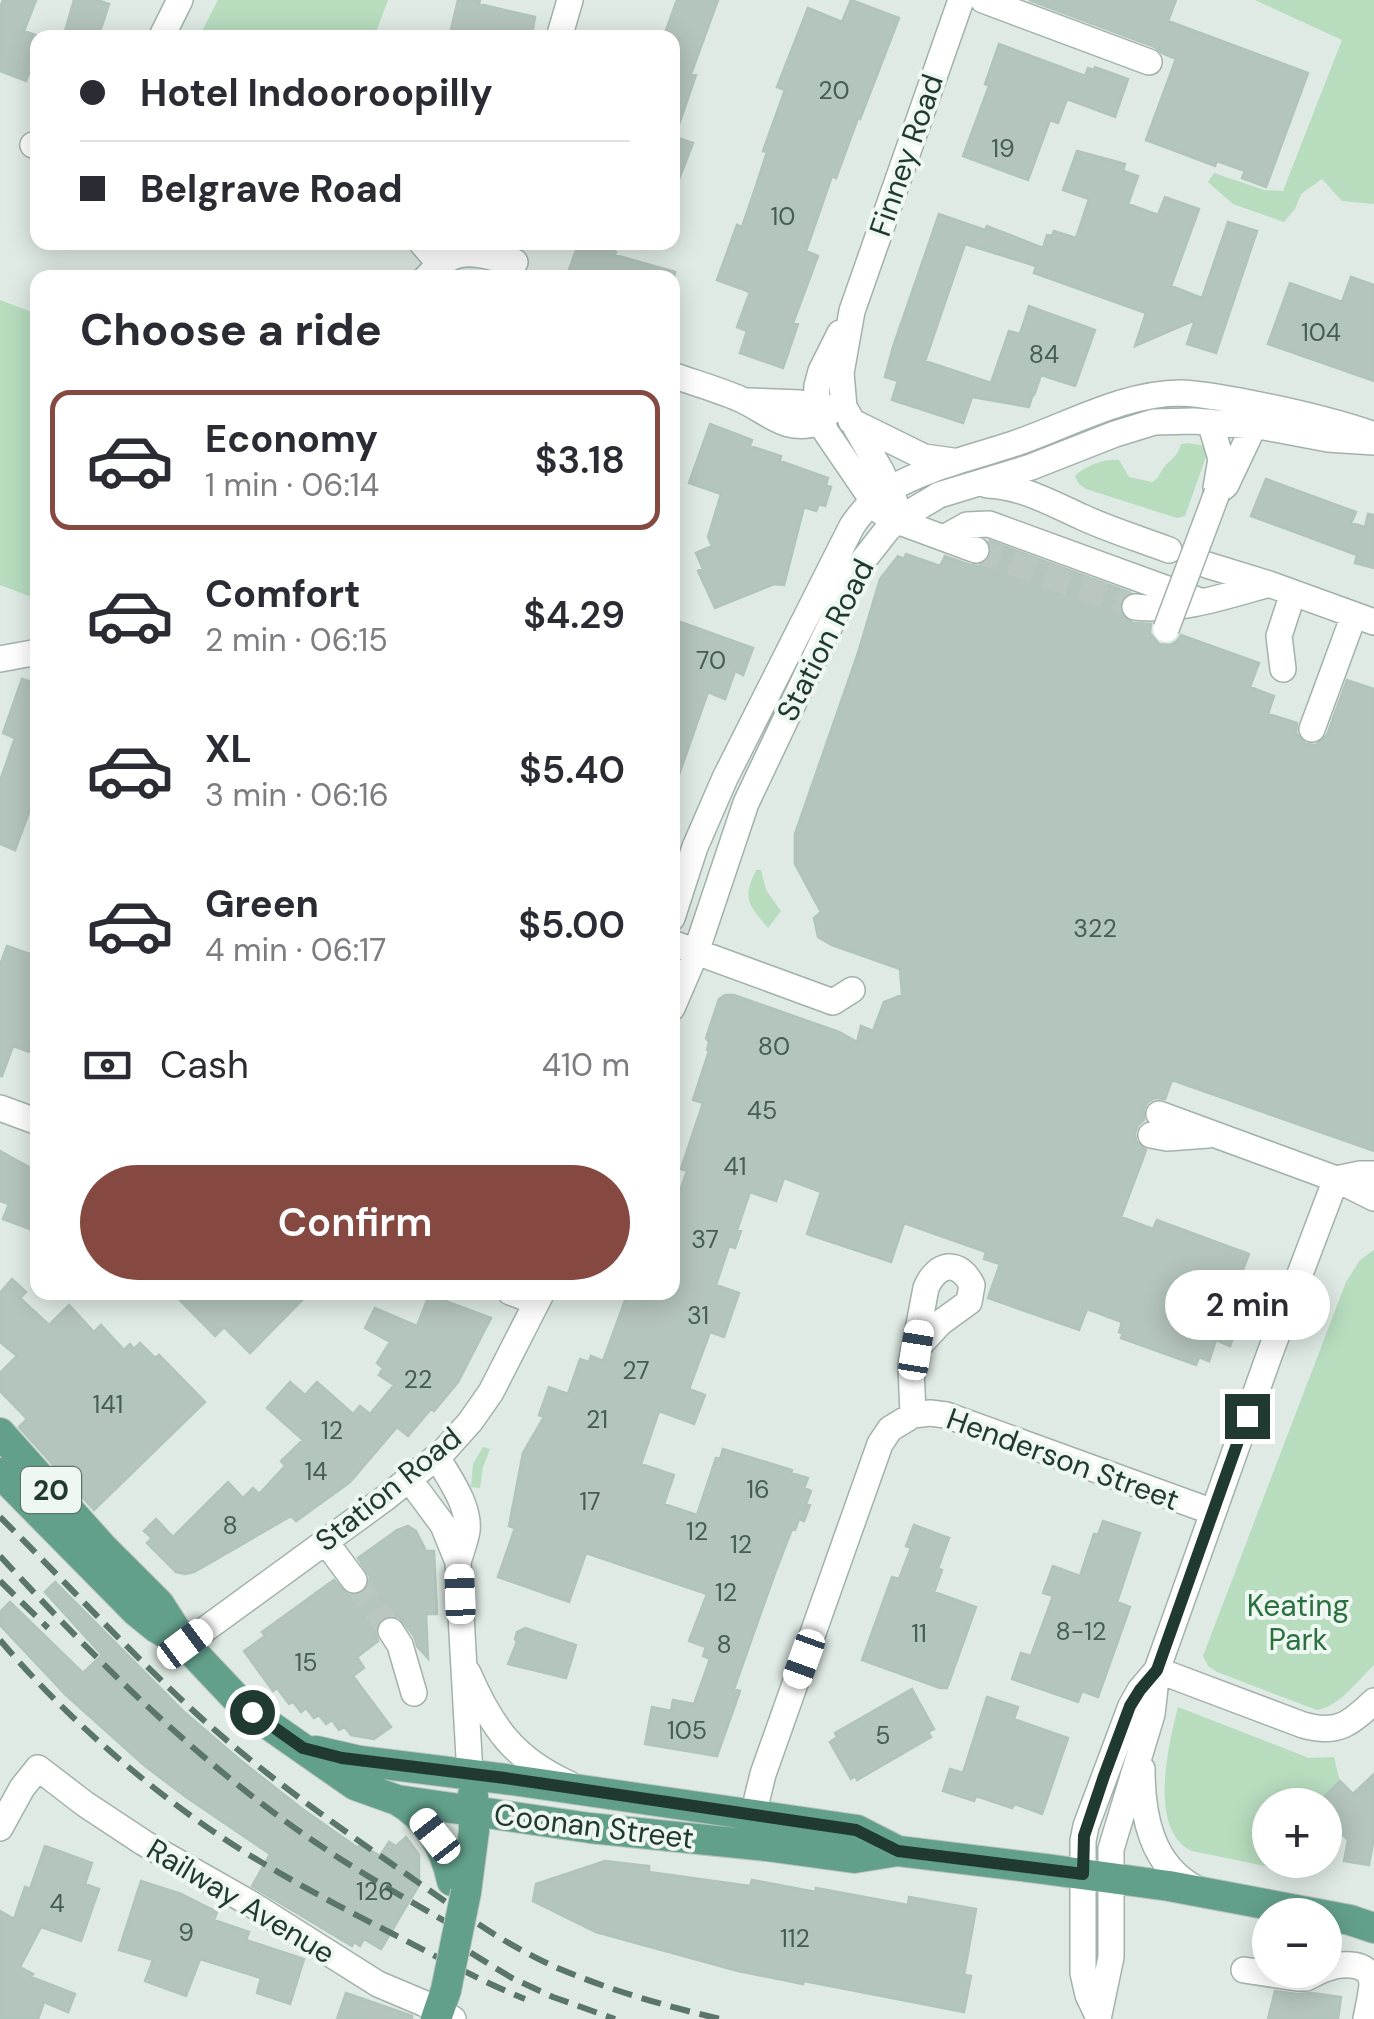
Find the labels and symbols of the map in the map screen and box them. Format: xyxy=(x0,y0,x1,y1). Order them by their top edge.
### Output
street label: Finney Road xyxy=(860,69,952,241)
house number: 20 xyxy=(818,74,850,107)
house number: 19 xyxy=(991,132,1015,165)
house number: 10 xyxy=(771,200,795,233)
house number: 104 xyxy=(1301,316,1341,349)
house number: 84 xyxy=(1029,338,1059,371)
street label: Station Road xyxy=(767,552,883,728)
house number: 70 xyxy=(696,644,726,677)
house number: 322 xyxy=(1073,912,1117,945)
house number: 80 xyxy=(758,1030,790,1063)
house number: 45 xyxy=(747,1094,777,1127)
house number: 41 xyxy=(724,1150,746,1183)
house number: 37 xyxy=(691,1223,719,1256)
callout: 2 min xyxy=(1164,1271,1330,1341)
house number: 31 xyxy=(687,1299,709,1332)
car xyxy=(896,1318,936,1382)
house number: 27 xyxy=(622,1354,650,1387)
house number: 22 xyxy=(404,1363,432,1396)
house number: 141 xyxy=(93,1388,123,1421)
route end xyxy=(1225,1394,1270,1439)
street label: Henderson Street xyxy=(941,1399,1185,1519)
house number: 21 xyxy=(586,1403,608,1436)
house number: 12 xyxy=(321,1414,343,1447)
street label: Station Road xyxy=(307,1418,469,1560)
house number: 14 xyxy=(305,1455,327,1488)
road number: 20 xyxy=(21,1467,81,1513)
house number: 16 xyxy=(746,1473,770,1506)
house number: 17 xyxy=(579,1485,601,1518)
house number: 8 xyxy=(222,1509,238,1542)
house number: 12 xyxy=(686,1515,708,1548)
house number: 12 xyxy=(730,1528,752,1561)
car xyxy=(444,1563,476,1625)
house number: 12 xyxy=(715,1576,737,1609)
park label: Keating Park xyxy=(1247,1586,1349,1659)
car xyxy=(152,1614,218,1674)
house number: 8-12 xyxy=(1056,1615,1106,1648)
house number: 11 xyxy=(911,1617,927,1650)
car xyxy=(780,1626,828,1692)
house number: 8 xyxy=(716,1628,732,1661)
house number: 15 xyxy=(294,1646,318,1679)
route start xyxy=(230,1690,275,1735)
house number: 105 xyxy=(667,1714,707,1747)
house number: 5 xyxy=(875,1719,891,1752)
street label: Coonan Street xyxy=(492,1794,696,1858)
car xyxy=(405,1803,465,1869)
street label: Railway Avenue xyxy=(140,1830,342,1972)
house number: 126 xyxy=(356,1875,394,1908)
house number: 4 xyxy=(49,1887,65,1920)
house number: 9 xyxy=(178,1916,194,1949)
house number: 112 xyxy=(780,1922,810,1955)

